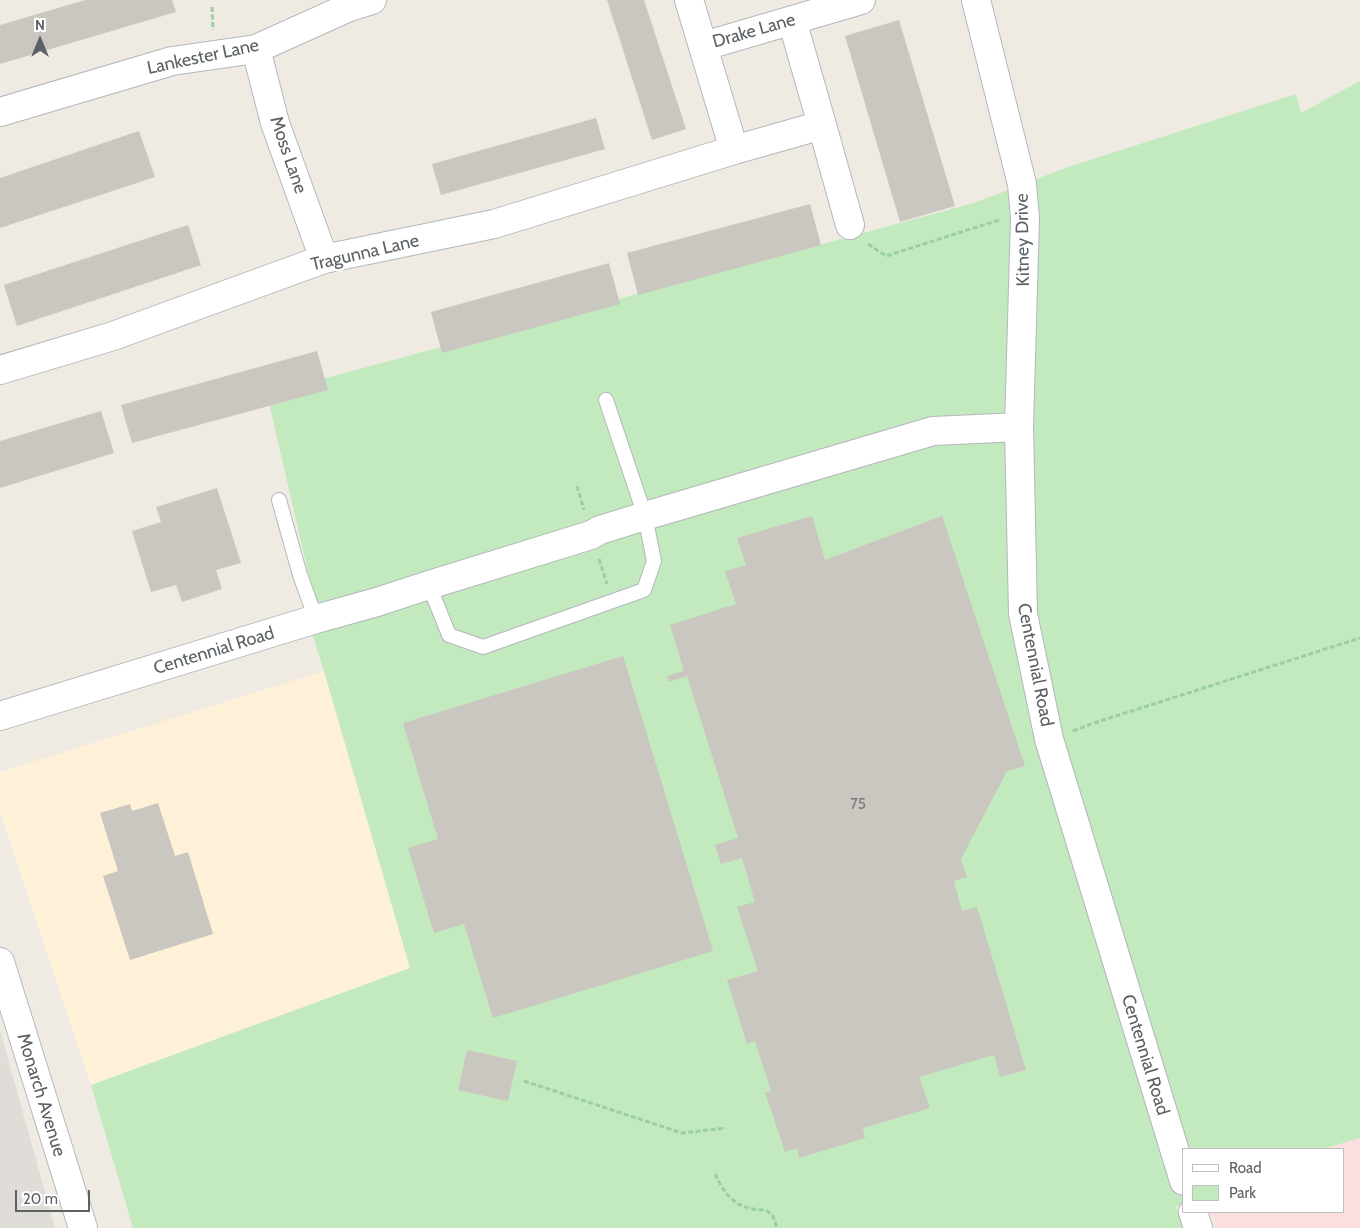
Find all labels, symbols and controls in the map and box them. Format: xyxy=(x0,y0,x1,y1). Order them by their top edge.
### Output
street label: Drake Lane xyxy=(710,9,798,53)
north arrow xyxy=(15,15,65,65)
text: N xyxy=(35,16,45,34)
street label: Lankester Lane xyxy=(145,35,261,79)
street label: Moss Lane xyxy=(265,114,311,196)
street label: Kitney Drive xyxy=(1011,193,1035,287)
street label: Tragunna Lane xyxy=(309,230,421,276)
street label: Centennial Road xyxy=(1012,602,1058,728)
street label: Centennial Road xyxy=(151,622,277,680)
house number: 75 xyxy=(850,796,866,814)
street label: Centennial Road xyxy=(1116,992,1174,1118)
street label: Monarch Avenue xyxy=(12,1031,70,1159)
legend xyxy=(1182,1148,1345,1213)
text: Road xyxy=(1229,1159,1262,1177)
scale bar xyxy=(18,1180,92,1212)
text: Park xyxy=(1229,1184,1256,1202)
text: 20 m xyxy=(23,1190,58,1208)

